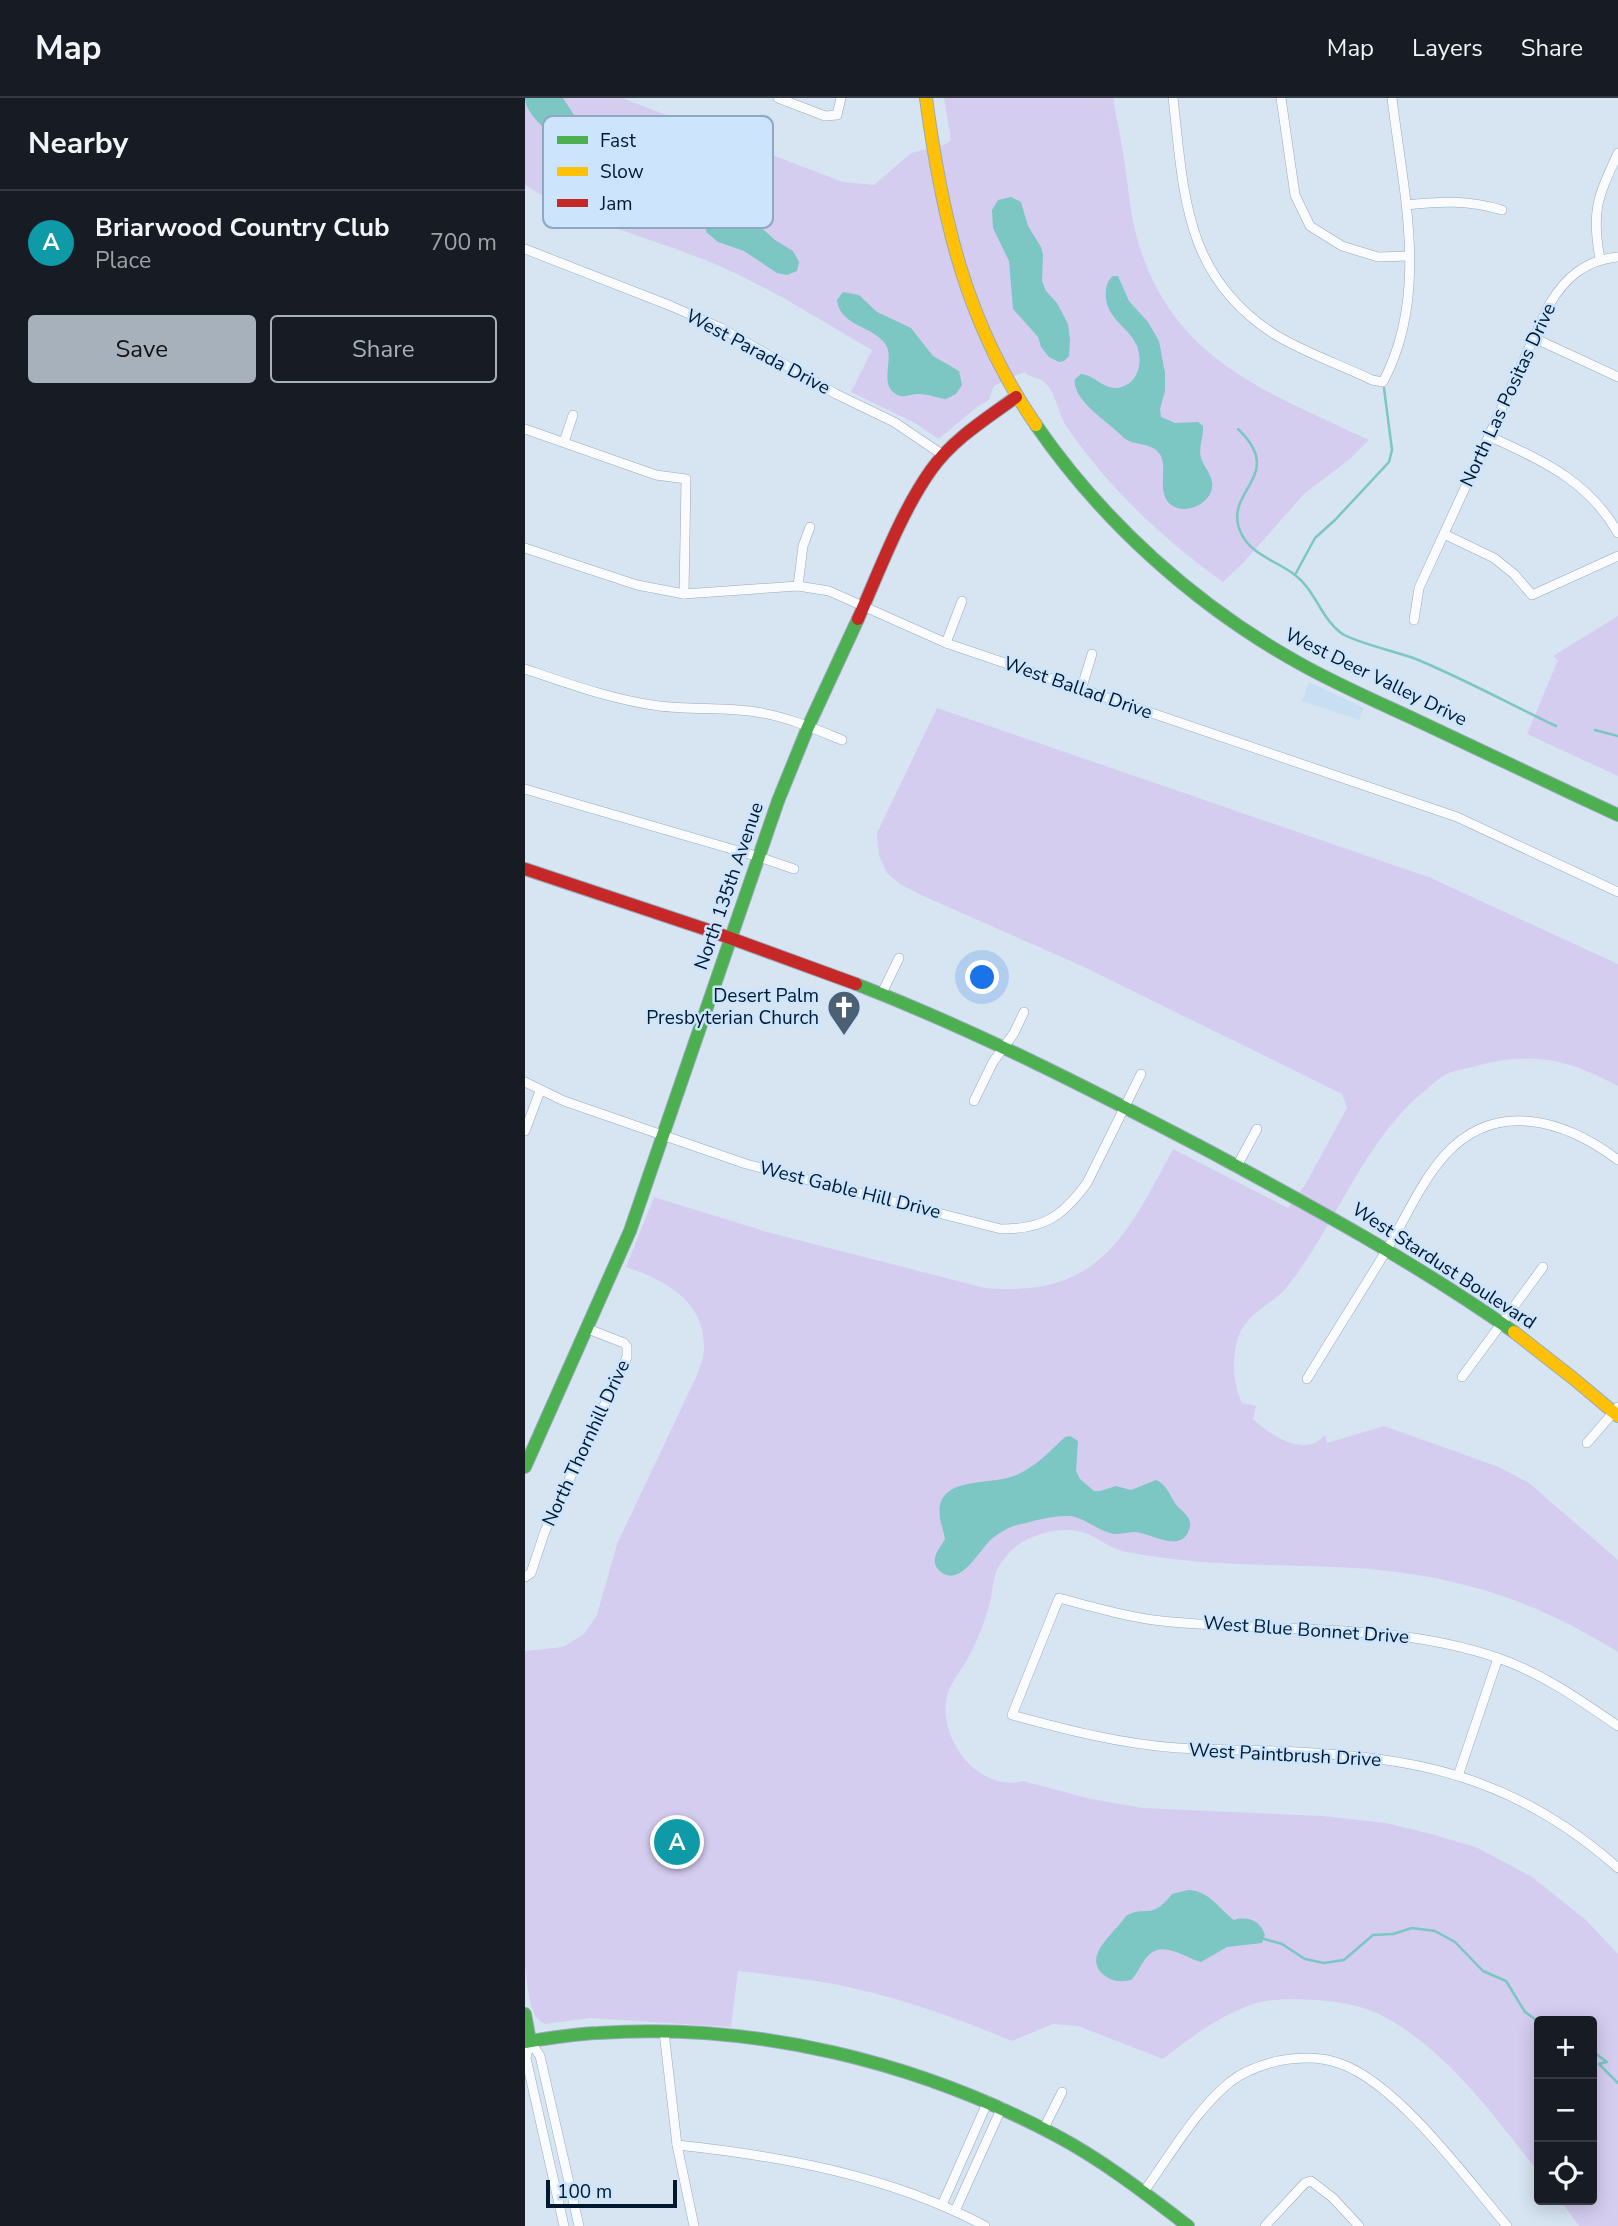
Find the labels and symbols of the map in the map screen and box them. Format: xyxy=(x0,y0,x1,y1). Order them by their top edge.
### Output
legend xyxy=(543,116,773,228)
text: Fast xyxy=(600,128,636,154)
text: Slow xyxy=(600,159,644,185)
text: Jam xyxy=(599,191,633,217)
street label: North Las Positas Drive xyxy=(1454,299,1562,491)
street label: West Parada Drive xyxy=(681,303,835,401)
street label: West Deer Valley Drive xyxy=(1281,622,1471,732)
street label: West Ballad Drive xyxy=(1000,650,1156,726)
street label: North 135th Avenue xyxy=(688,799,770,973)
your location xyxy=(965,960,999,994)
place label: Desert Palm Presbyterian Church xyxy=(646,983,819,1031)
church icon: Desert Palm Presbyterian Church xyxy=(825,988,863,1037)
street label: West Gable Hill Drive xyxy=(757,1155,943,1225)
street label: West Stardust Boulevard xyxy=(1347,1197,1541,1335)
street label: North Thornhill Drive xyxy=(536,1355,636,1531)
street label: West Blue Bonnet Drive xyxy=(1202,1610,1410,1650)
street label: West Paintbrush Drive xyxy=(1188,1737,1382,1773)
pin: A xyxy=(654,1816,700,1868)
scale bar xyxy=(546,2177,677,2209)

